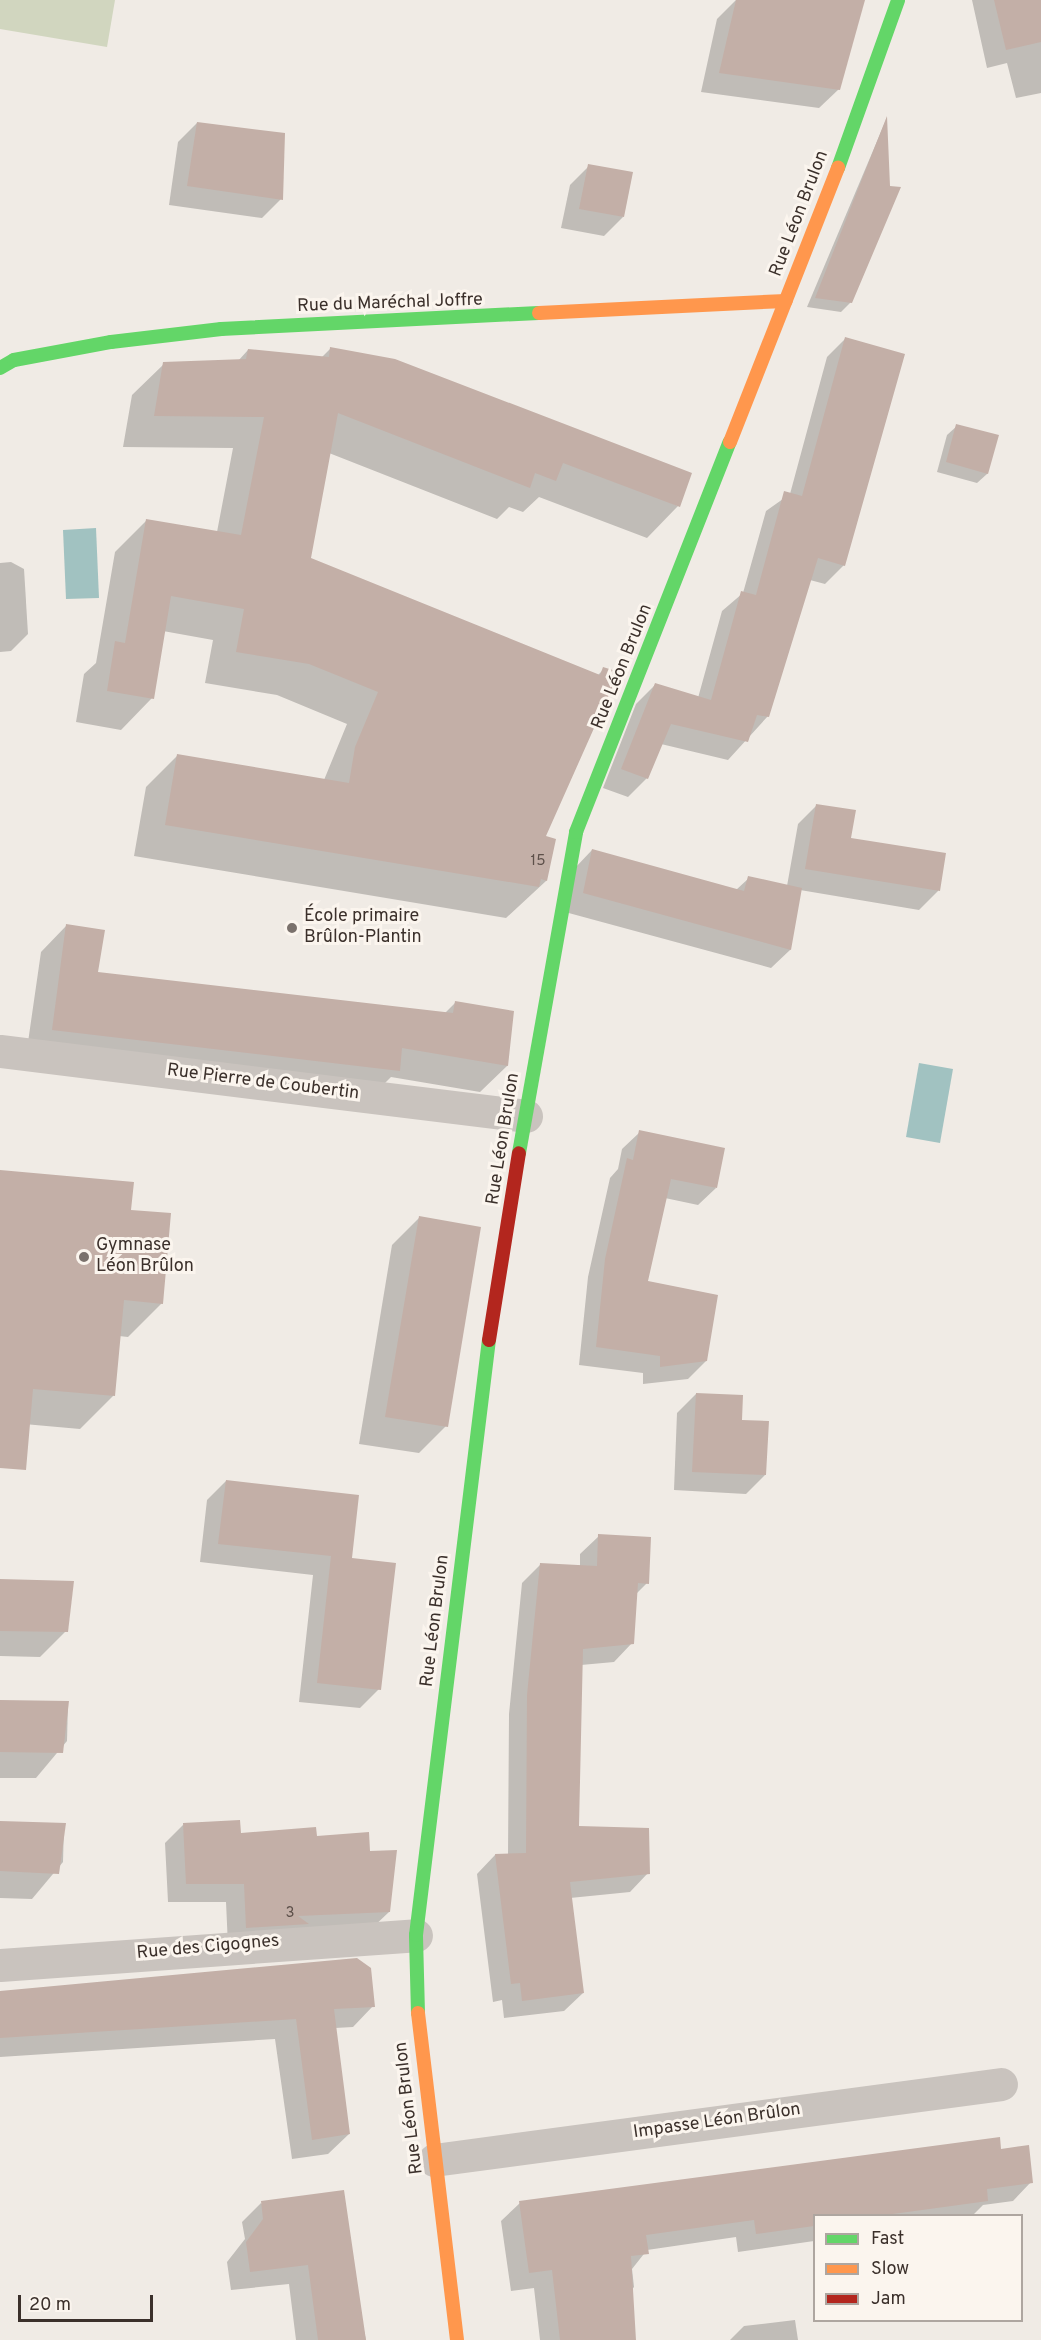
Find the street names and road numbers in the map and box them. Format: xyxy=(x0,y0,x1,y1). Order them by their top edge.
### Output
street label: Rue Léon Brulon xyxy=(766,148,834,280)
street label: Rue du Maréchal Joffre xyxy=(297,290,483,318)
street label: Rue Léon Brulon xyxy=(588,601,658,733)
street label: Rue Pierre de Coubertin xyxy=(166,1060,360,1106)
street label: Rue Léon Brulon xyxy=(483,1071,525,1207)
street label: Rue Léon Brulon xyxy=(417,1554,455,1688)
street label: Rue des Cigognes xyxy=(136,1931,280,1965)
street label: Rue Léon Brulon xyxy=(391,2041,429,2175)
street label: Impasse Léon Brûlon xyxy=(632,2100,802,2144)

